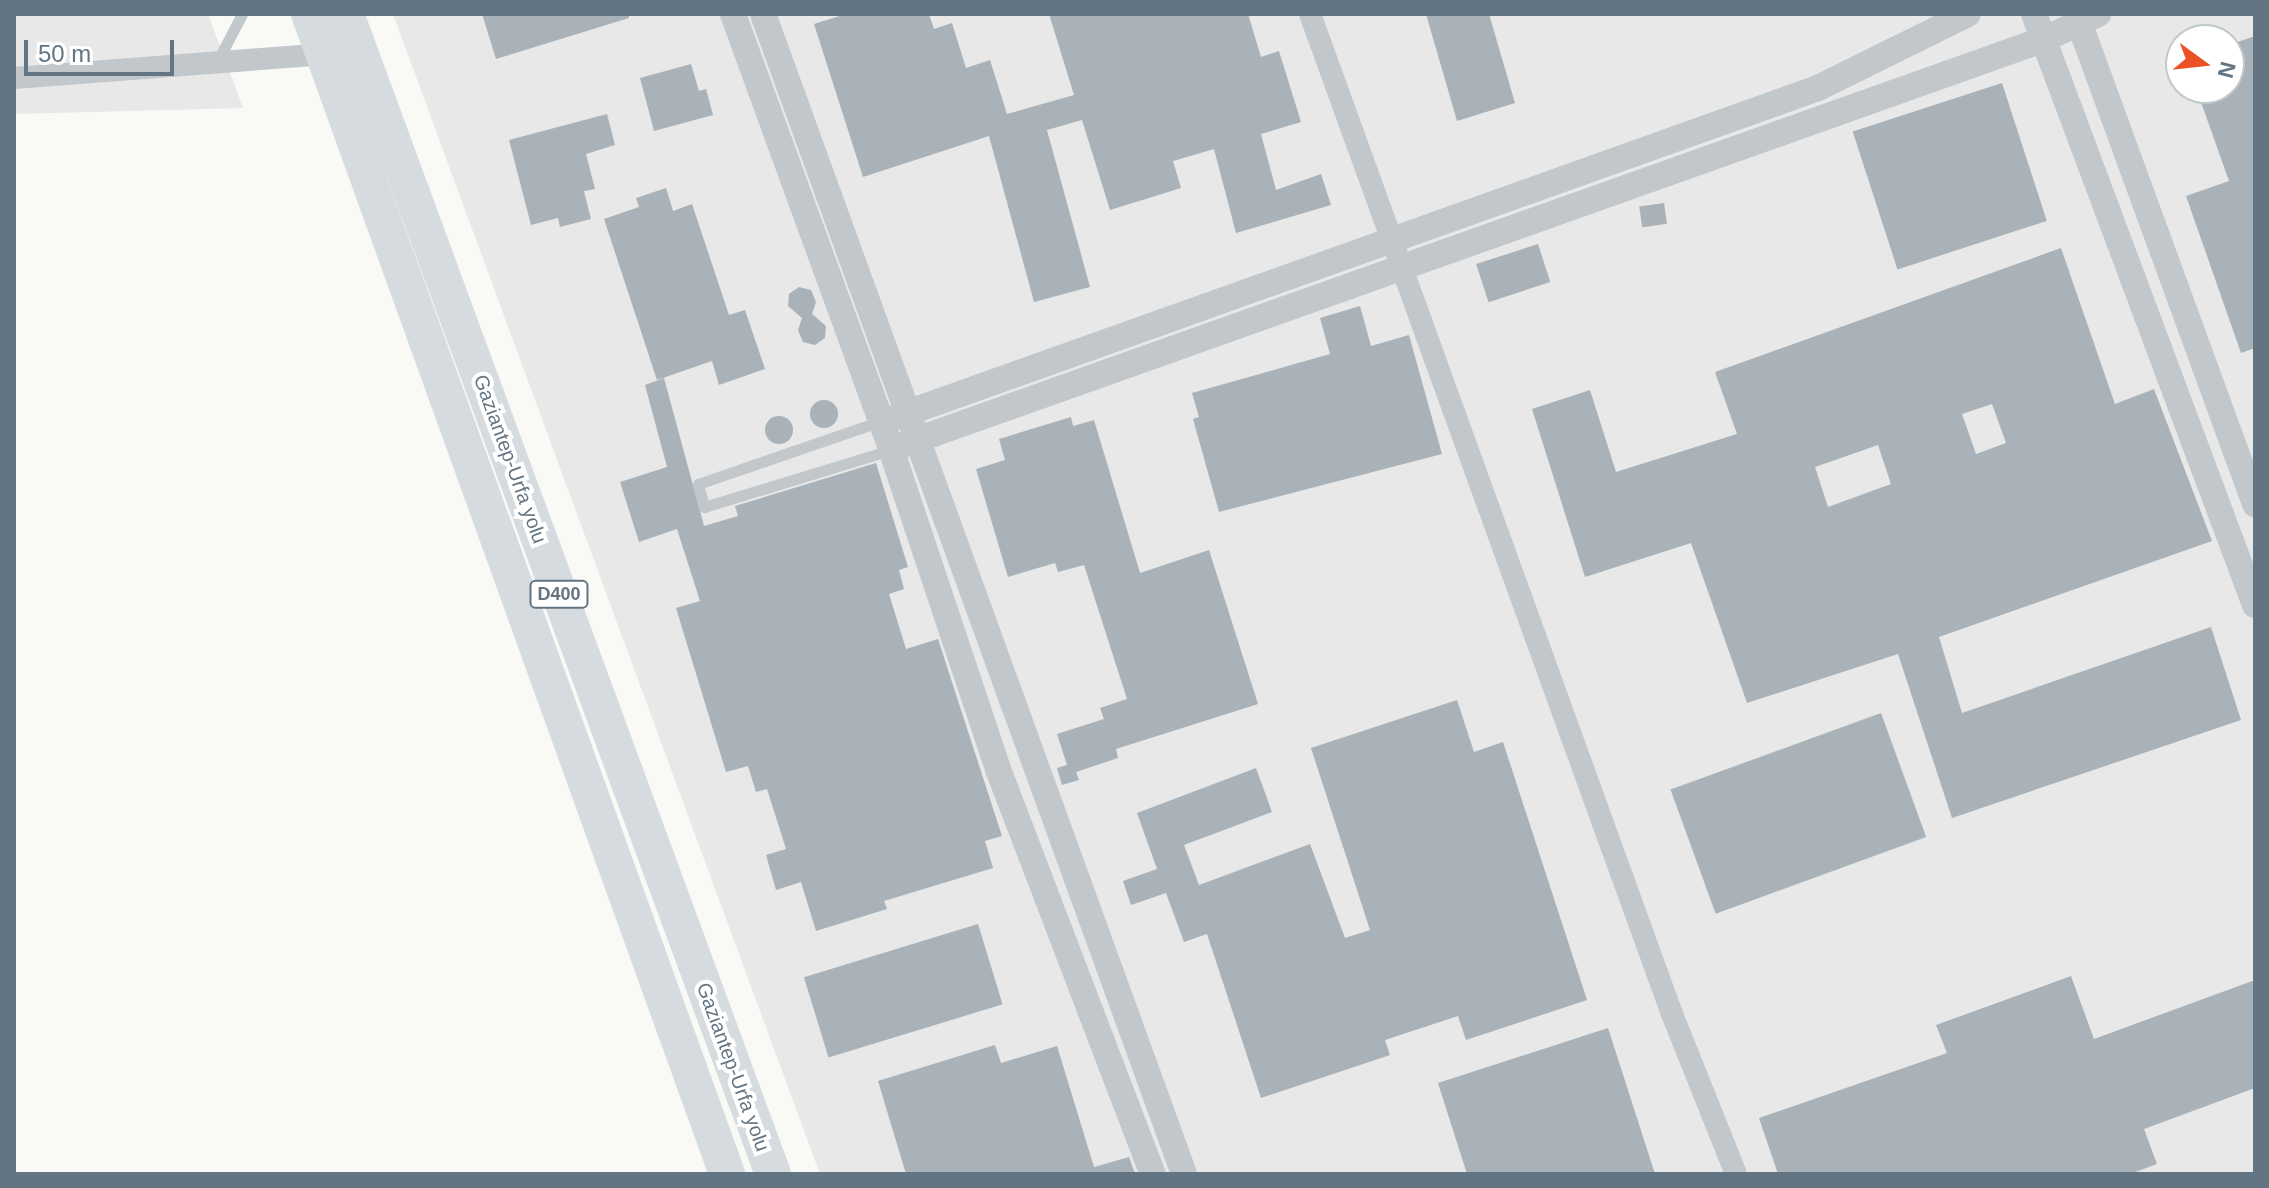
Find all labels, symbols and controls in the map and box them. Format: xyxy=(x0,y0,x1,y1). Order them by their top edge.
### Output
scale bar xyxy=(28,24,178,74)
north arrow xyxy=(2165,24,2245,104)
text: 50 m xyxy=(38,40,91,67)
text: N xyxy=(2213,59,2241,81)
street label: Gaziantep-Urfa yolu xyxy=(468,371,552,547)
road number: D400 xyxy=(529,580,589,608)
street label: Gaziantep-Urfa yolu xyxy=(691,979,775,1155)

